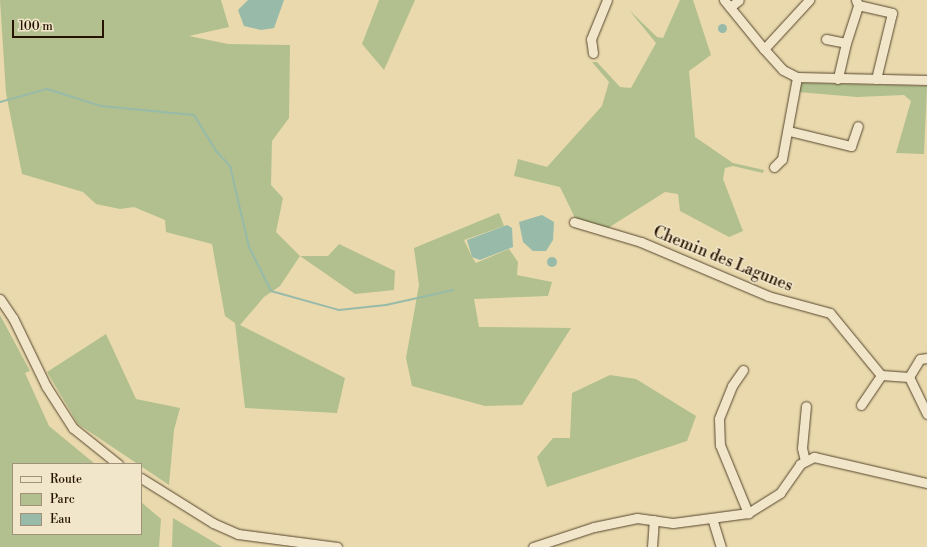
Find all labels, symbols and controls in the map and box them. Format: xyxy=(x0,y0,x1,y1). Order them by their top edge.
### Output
scale bar xyxy=(14,12,106,38)
text: 100 m xyxy=(19,19,53,34)
street label: Chemin des Lagunes xyxy=(650,222,796,296)
legend xyxy=(12,463,142,535)
text: Route xyxy=(50,472,82,487)
text: Parc xyxy=(50,492,75,507)
text: Eau xyxy=(50,512,71,527)

